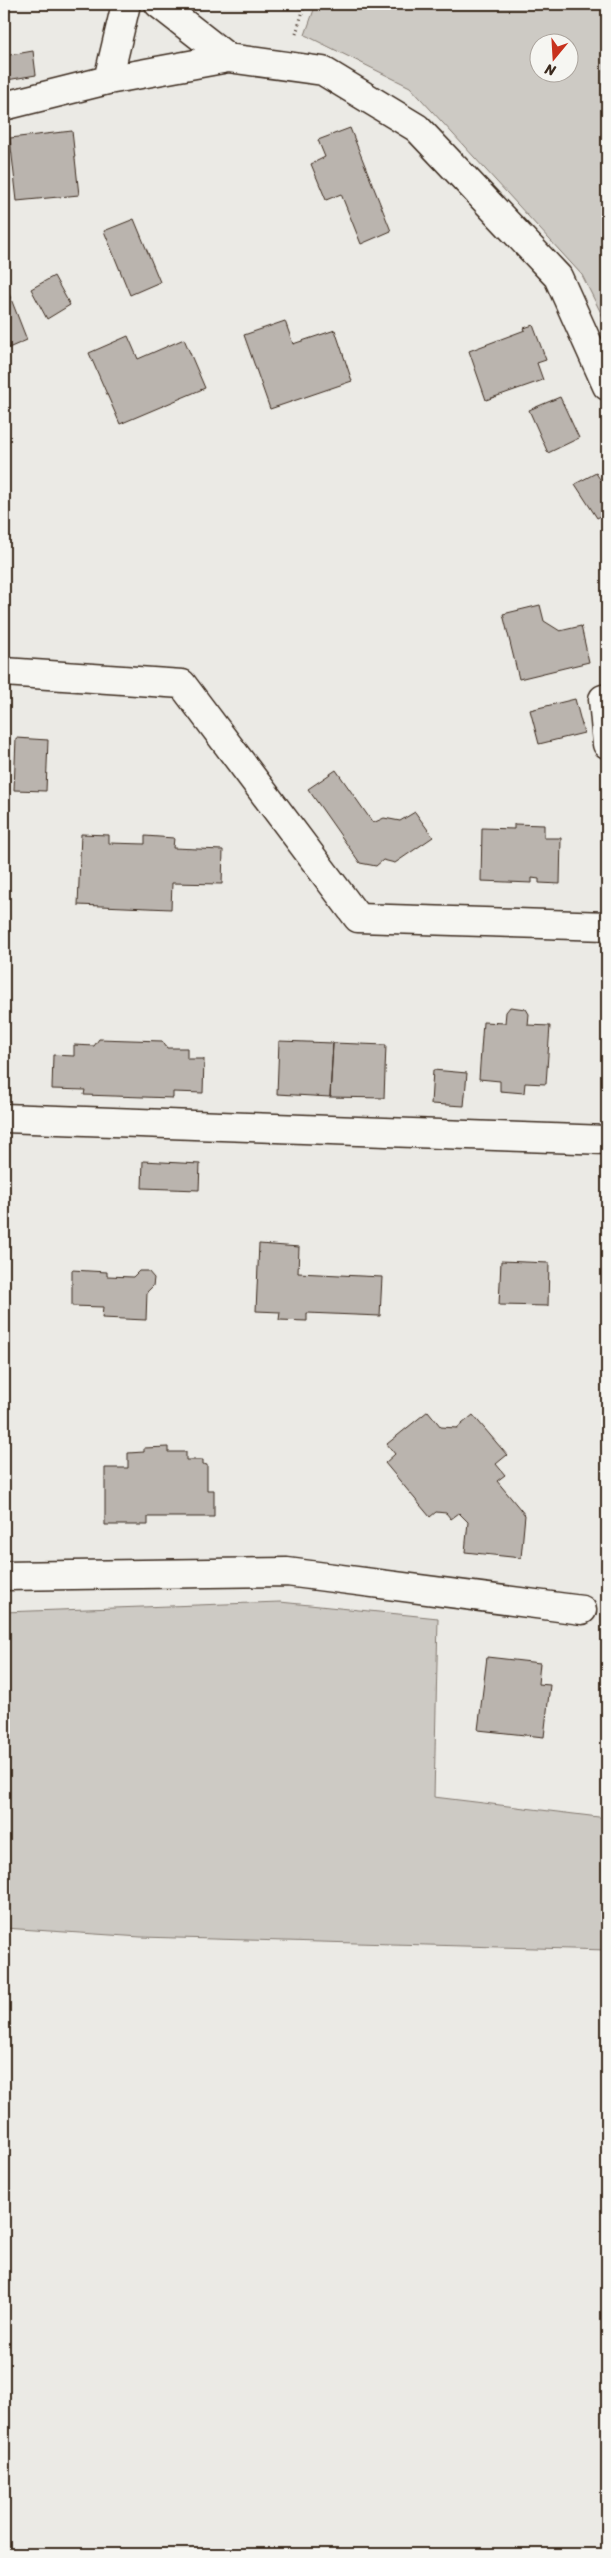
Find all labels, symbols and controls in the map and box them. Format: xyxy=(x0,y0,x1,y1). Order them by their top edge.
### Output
north arrow xyxy=(528,32,578,82)
text: N xyxy=(541,56,560,84)

